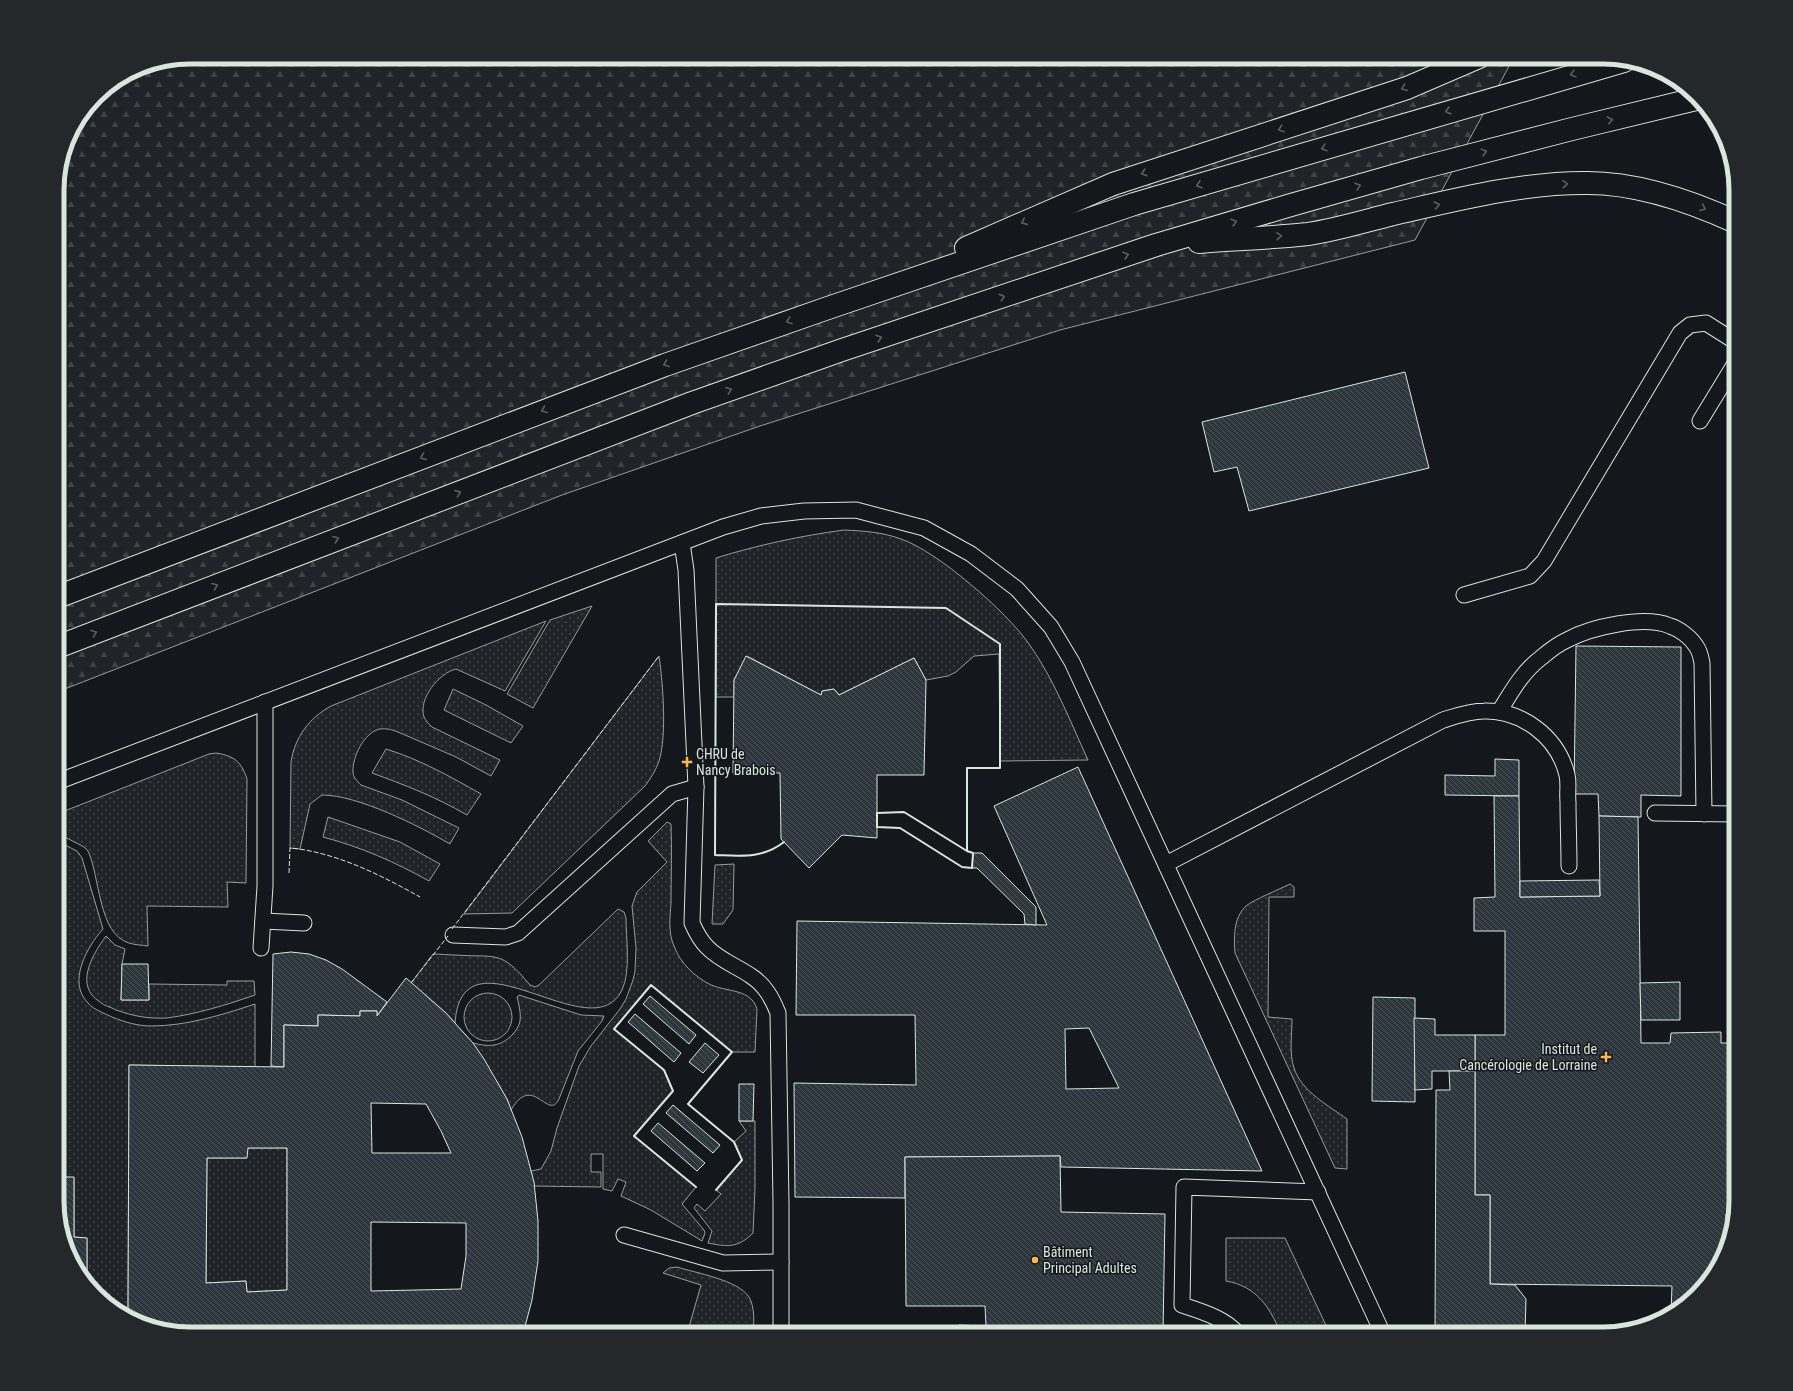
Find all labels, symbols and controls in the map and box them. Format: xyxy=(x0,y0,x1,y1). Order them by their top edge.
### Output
one-way arrow xyxy=(1570,70,1576,78)
one-way arrow xyxy=(1401,84,1408,92)
one-way arrow xyxy=(1445,106,1452,115)
one-way arrow xyxy=(1606,116,1613,125)
one-way arrow xyxy=(1278,124,1285,133)
one-way arrow xyxy=(1320,143,1327,152)
one-way arrow xyxy=(1480,148,1487,157)
one-way arrow xyxy=(1141,169,1148,177)
one-way arrow xyxy=(1562,179,1568,188)
one-way arrow xyxy=(1196,180,1203,189)
one-way arrow xyxy=(1355,182,1362,191)
one-way arrow xyxy=(1433,201,1440,209)
one-way arrow xyxy=(1700,203,1707,211)
one-way arrow xyxy=(1020,218,1027,226)
one-way arrow xyxy=(1230,218,1237,227)
one-way arrow xyxy=(1276,231,1282,240)
one-way arrow xyxy=(1122,252,1129,260)
one-way arrow xyxy=(999,293,1006,301)
one-way arrow xyxy=(785,317,792,325)
one-way arrow xyxy=(875,334,882,342)
one-way arrow xyxy=(662,360,669,368)
one-way arrow xyxy=(725,386,732,395)
one-way arrow xyxy=(541,406,548,414)
one-way arrow xyxy=(419,452,426,460)
one-way arrow xyxy=(454,489,461,497)
one-way arrow xyxy=(333,536,340,544)
one-way arrow xyxy=(211,583,218,591)
one-way arrow xyxy=(90,630,97,638)
place label: CHRU de Nancy Brabois xyxy=(696,746,776,778)
marker: CHRU de Nancy Brabois xyxy=(681,756,693,768)
place label: Institut de Cancérologie de Lorraine xyxy=(1459,1041,1597,1073)
marker: Institut de Cancérologie de Lorraine xyxy=(1600,1051,1612,1063)
place label: Bâtiment Principal Adultes xyxy=(1043,1244,1137,1276)
marker: Bâtiment Principal Adultes xyxy=(1030,1255,1040,1265)

